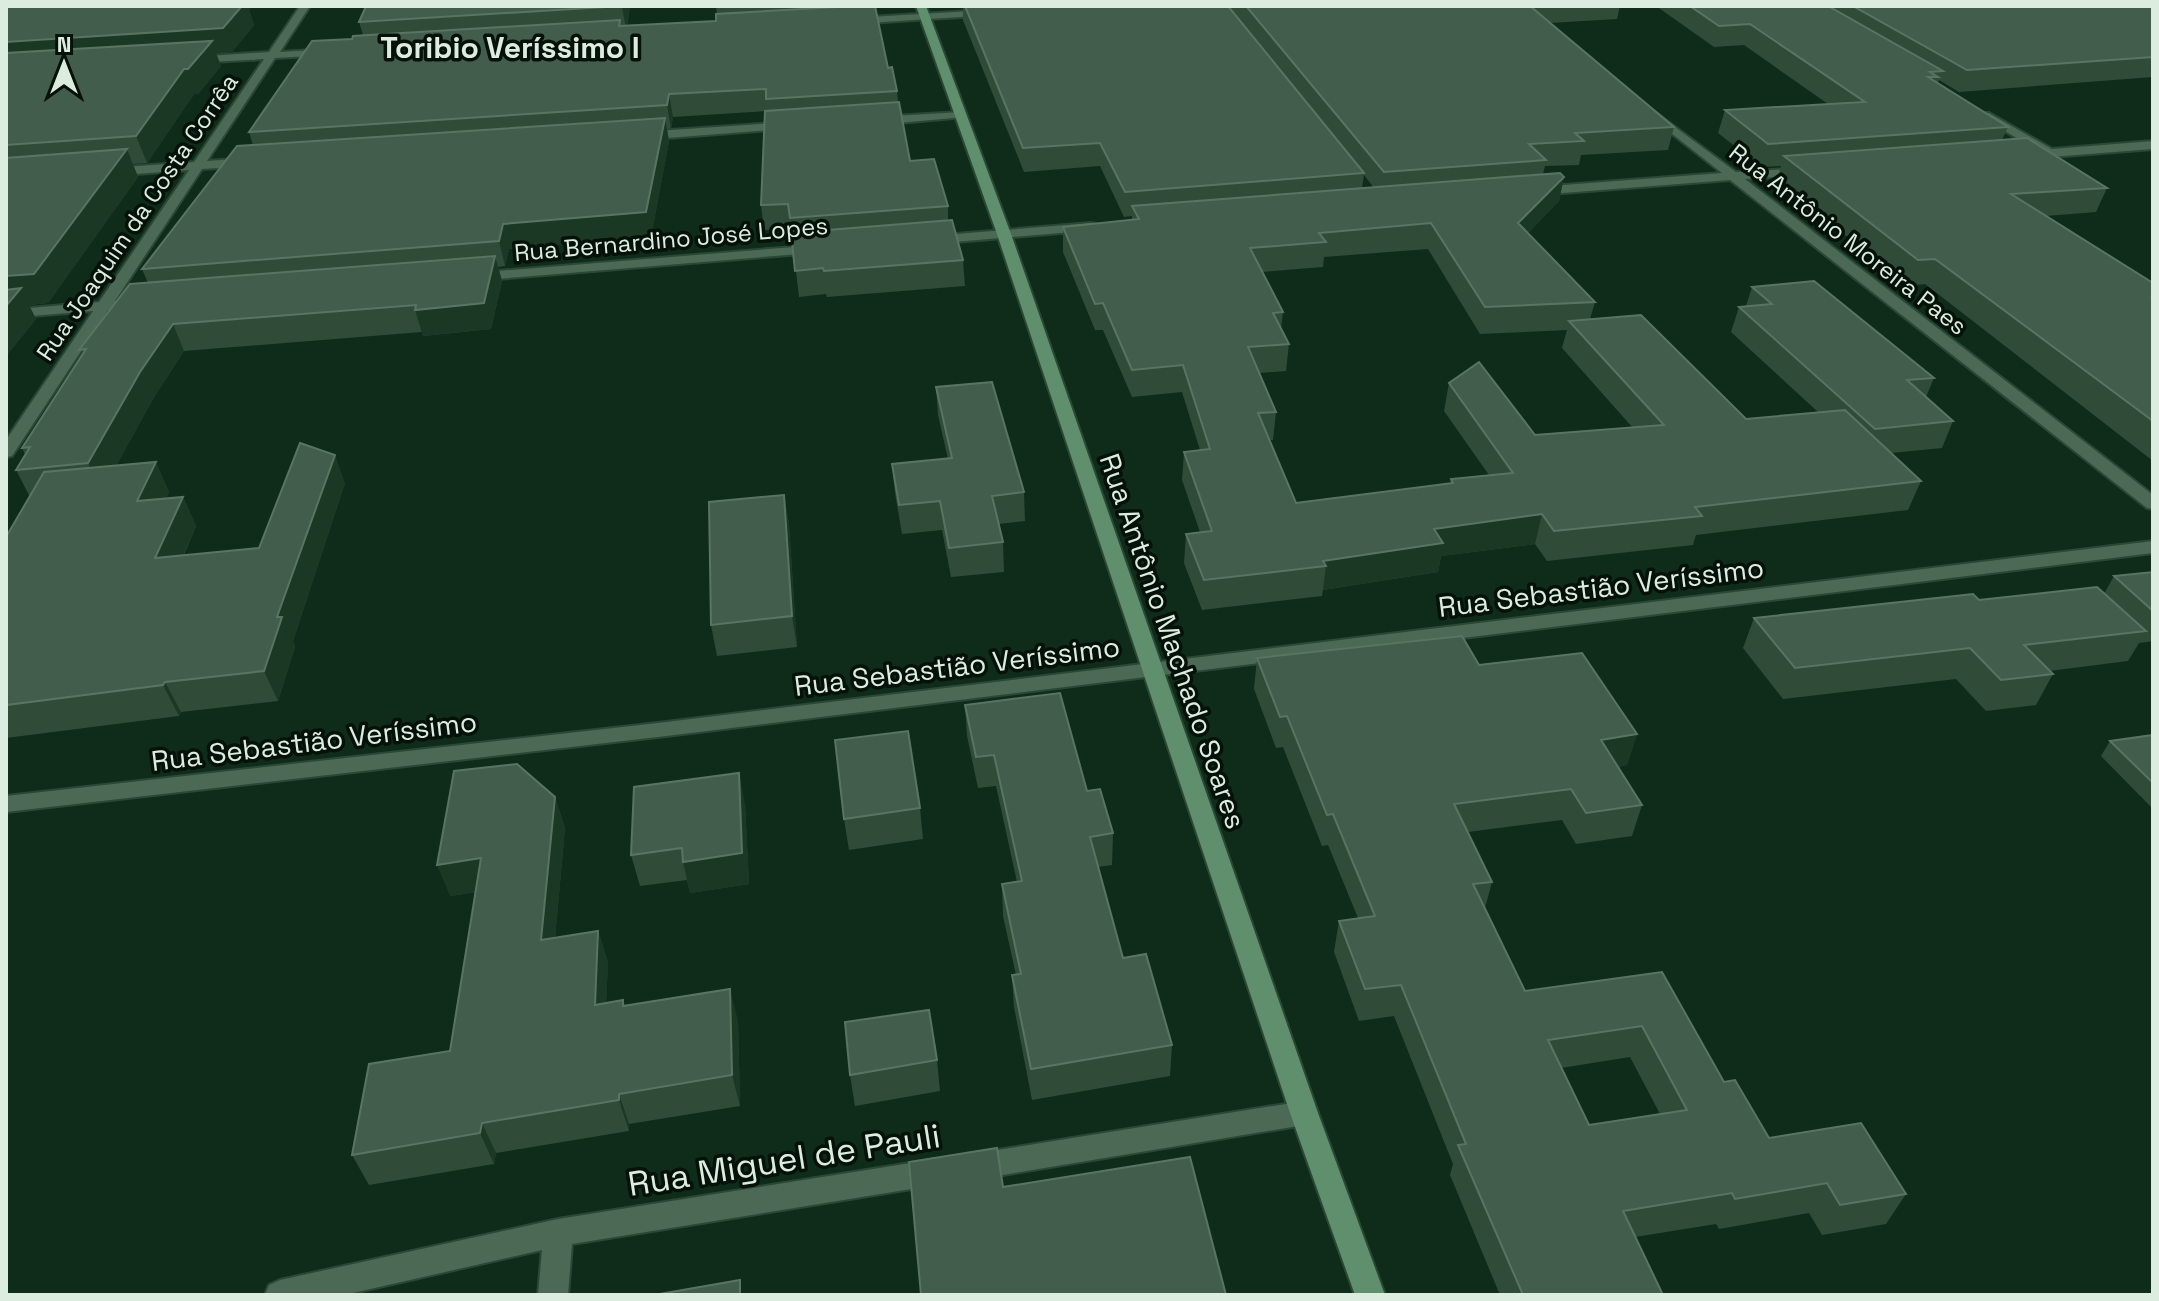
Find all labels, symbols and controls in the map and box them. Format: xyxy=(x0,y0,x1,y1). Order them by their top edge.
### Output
north arrow xyxy=(24,24,104,104)
district label: Toribio Veríssimo I xyxy=(380,28,640,67)
text: N xyxy=(57,30,71,58)
street label: Rua Joaquim da Costa Corrêa xyxy=(29,67,245,366)
street label: Rua Antônio Moreira Paes xyxy=(1723,136,1973,342)
street label: Rua Bernardino José Lopes xyxy=(513,210,829,268)
street label: Rua Antônio Machado Soares xyxy=(1092,449,1254,833)
street label: Rua Sebastião Veríssimo xyxy=(1436,549,1766,625)
street label: Rua Sebastião Veríssimo xyxy=(792,628,1122,704)
street label: Rua Sebastião Veríssimo xyxy=(149,703,479,779)
street label: Rua Miguel de Pauli xyxy=(625,1114,943,1206)

